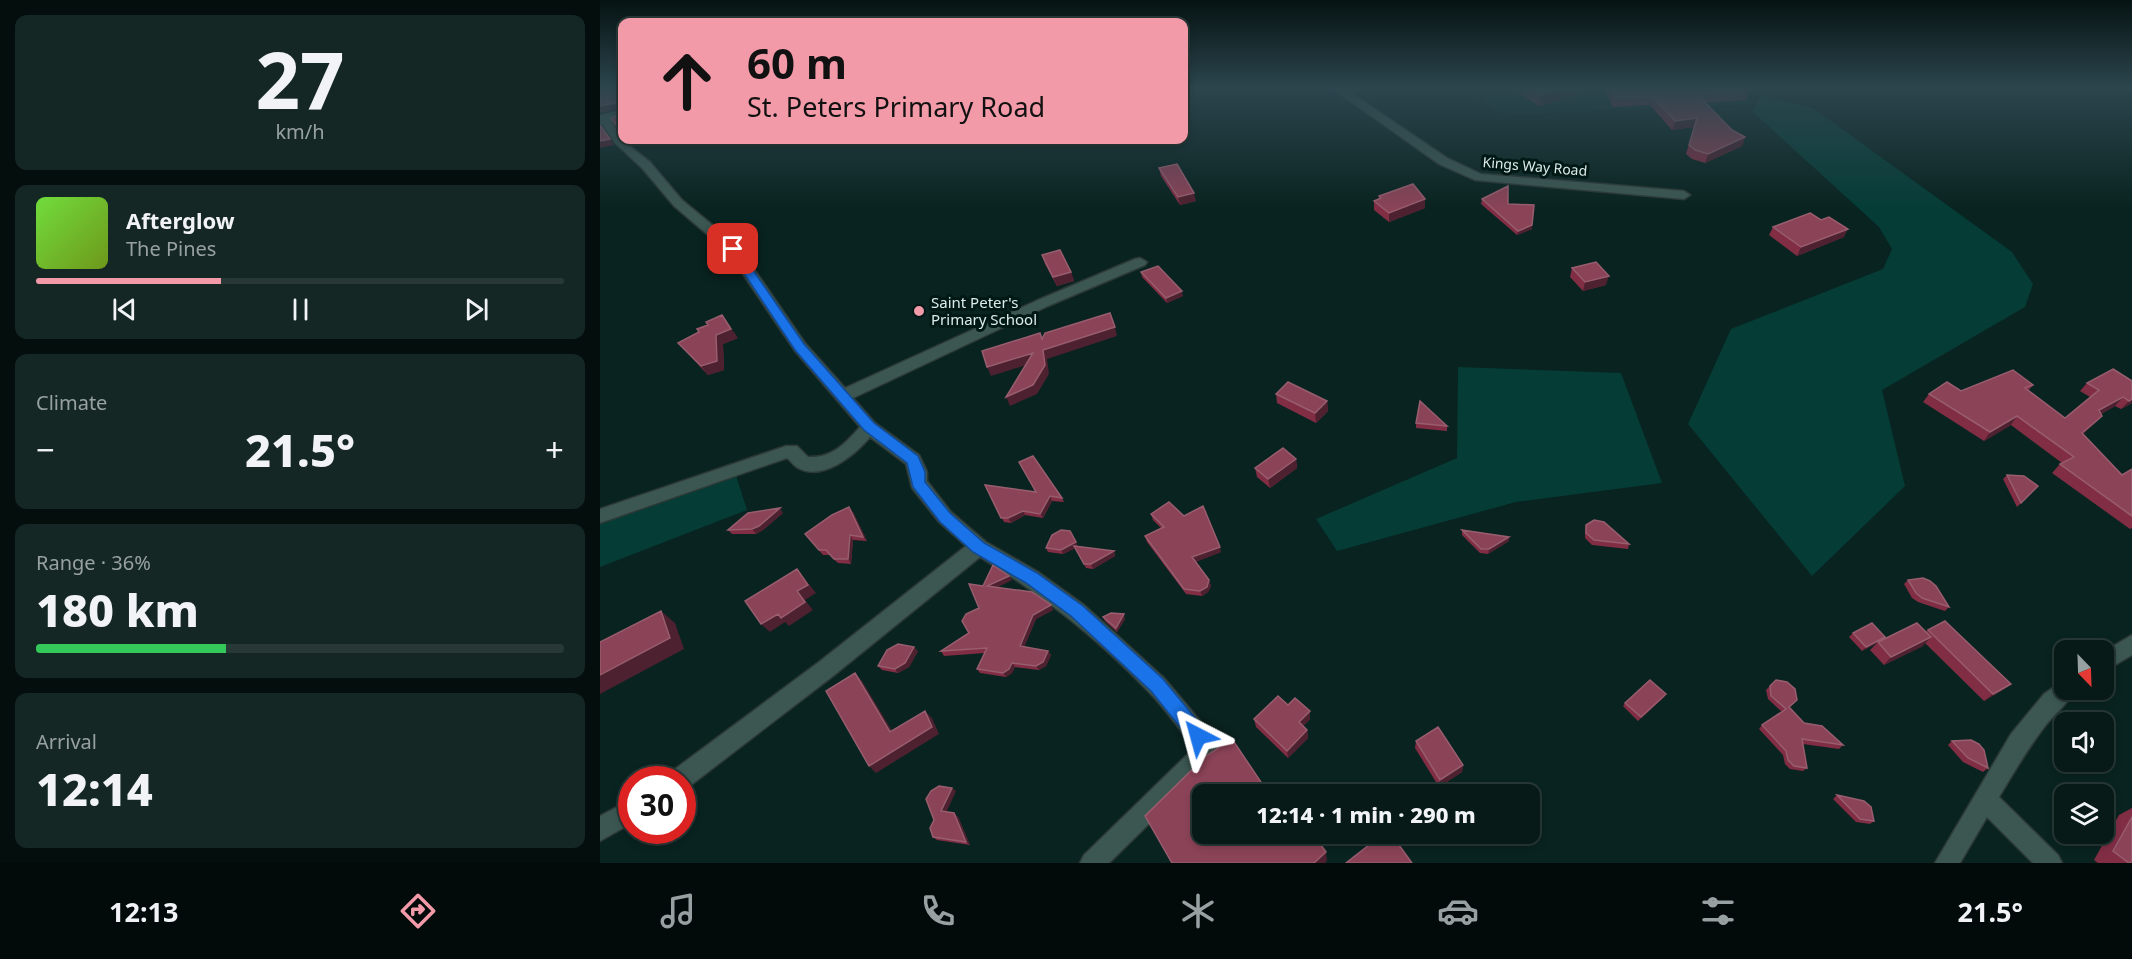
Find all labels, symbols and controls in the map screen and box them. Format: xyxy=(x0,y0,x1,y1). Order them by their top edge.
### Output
text: 27 xyxy=(255,26,345,132)
text: 60 m xyxy=(747,34,847,91)
icon: ahead xyxy=(648,42,726,120)
text: St. Peters Primary Road xyxy=(747,88,1045,125)
text: km/h xyxy=(275,118,325,145)
street label: Kings Way Road xyxy=(1482,152,1588,180)
text: Afterglow xyxy=(126,205,235,235)
pin xyxy=(707,223,758,274)
icon: arrive xyxy=(716,232,749,265)
text: The Pines xyxy=(126,235,216,262)
place label: Saint Peter's Primary School xyxy=(931,292,1037,329)
icon: previous xyxy=(108,293,141,326)
icon: pause xyxy=(284,293,317,326)
icon: next xyxy=(460,293,493,326)
marker: Saint Peter's Primary School xyxy=(912,304,926,318)
text: Climate xyxy=(36,389,107,416)
text: 21.5° xyxy=(245,419,355,480)
text: − xyxy=(36,427,55,472)
text: + xyxy=(545,427,564,472)
text: Range · 36% xyxy=(36,549,151,576)
text: 180 km xyxy=(36,579,199,640)
north arrow xyxy=(2054,640,2114,700)
map controls xyxy=(2054,640,2114,844)
position arrow xyxy=(1166,704,1230,768)
button: sound xyxy=(2054,712,2114,772)
text: Arrival xyxy=(36,728,97,755)
text: 12:14 xyxy=(36,758,153,819)
speed limit sign: 30 xyxy=(618,766,696,844)
button: layers xyxy=(2054,784,2114,844)
text: 12:14 · 1 min · 290 m xyxy=(1256,799,1476,829)
icon: directions xyxy=(397,890,439,932)
icon: music xyxy=(657,890,699,932)
icon: phone xyxy=(917,890,959,932)
icon: climate xyxy=(1177,890,1219,932)
icon: car xyxy=(1437,890,1479,932)
icon: filters xyxy=(1697,890,1739,932)
text: 12:13 xyxy=(109,893,178,930)
text: 21.5° xyxy=(1958,893,2023,930)

